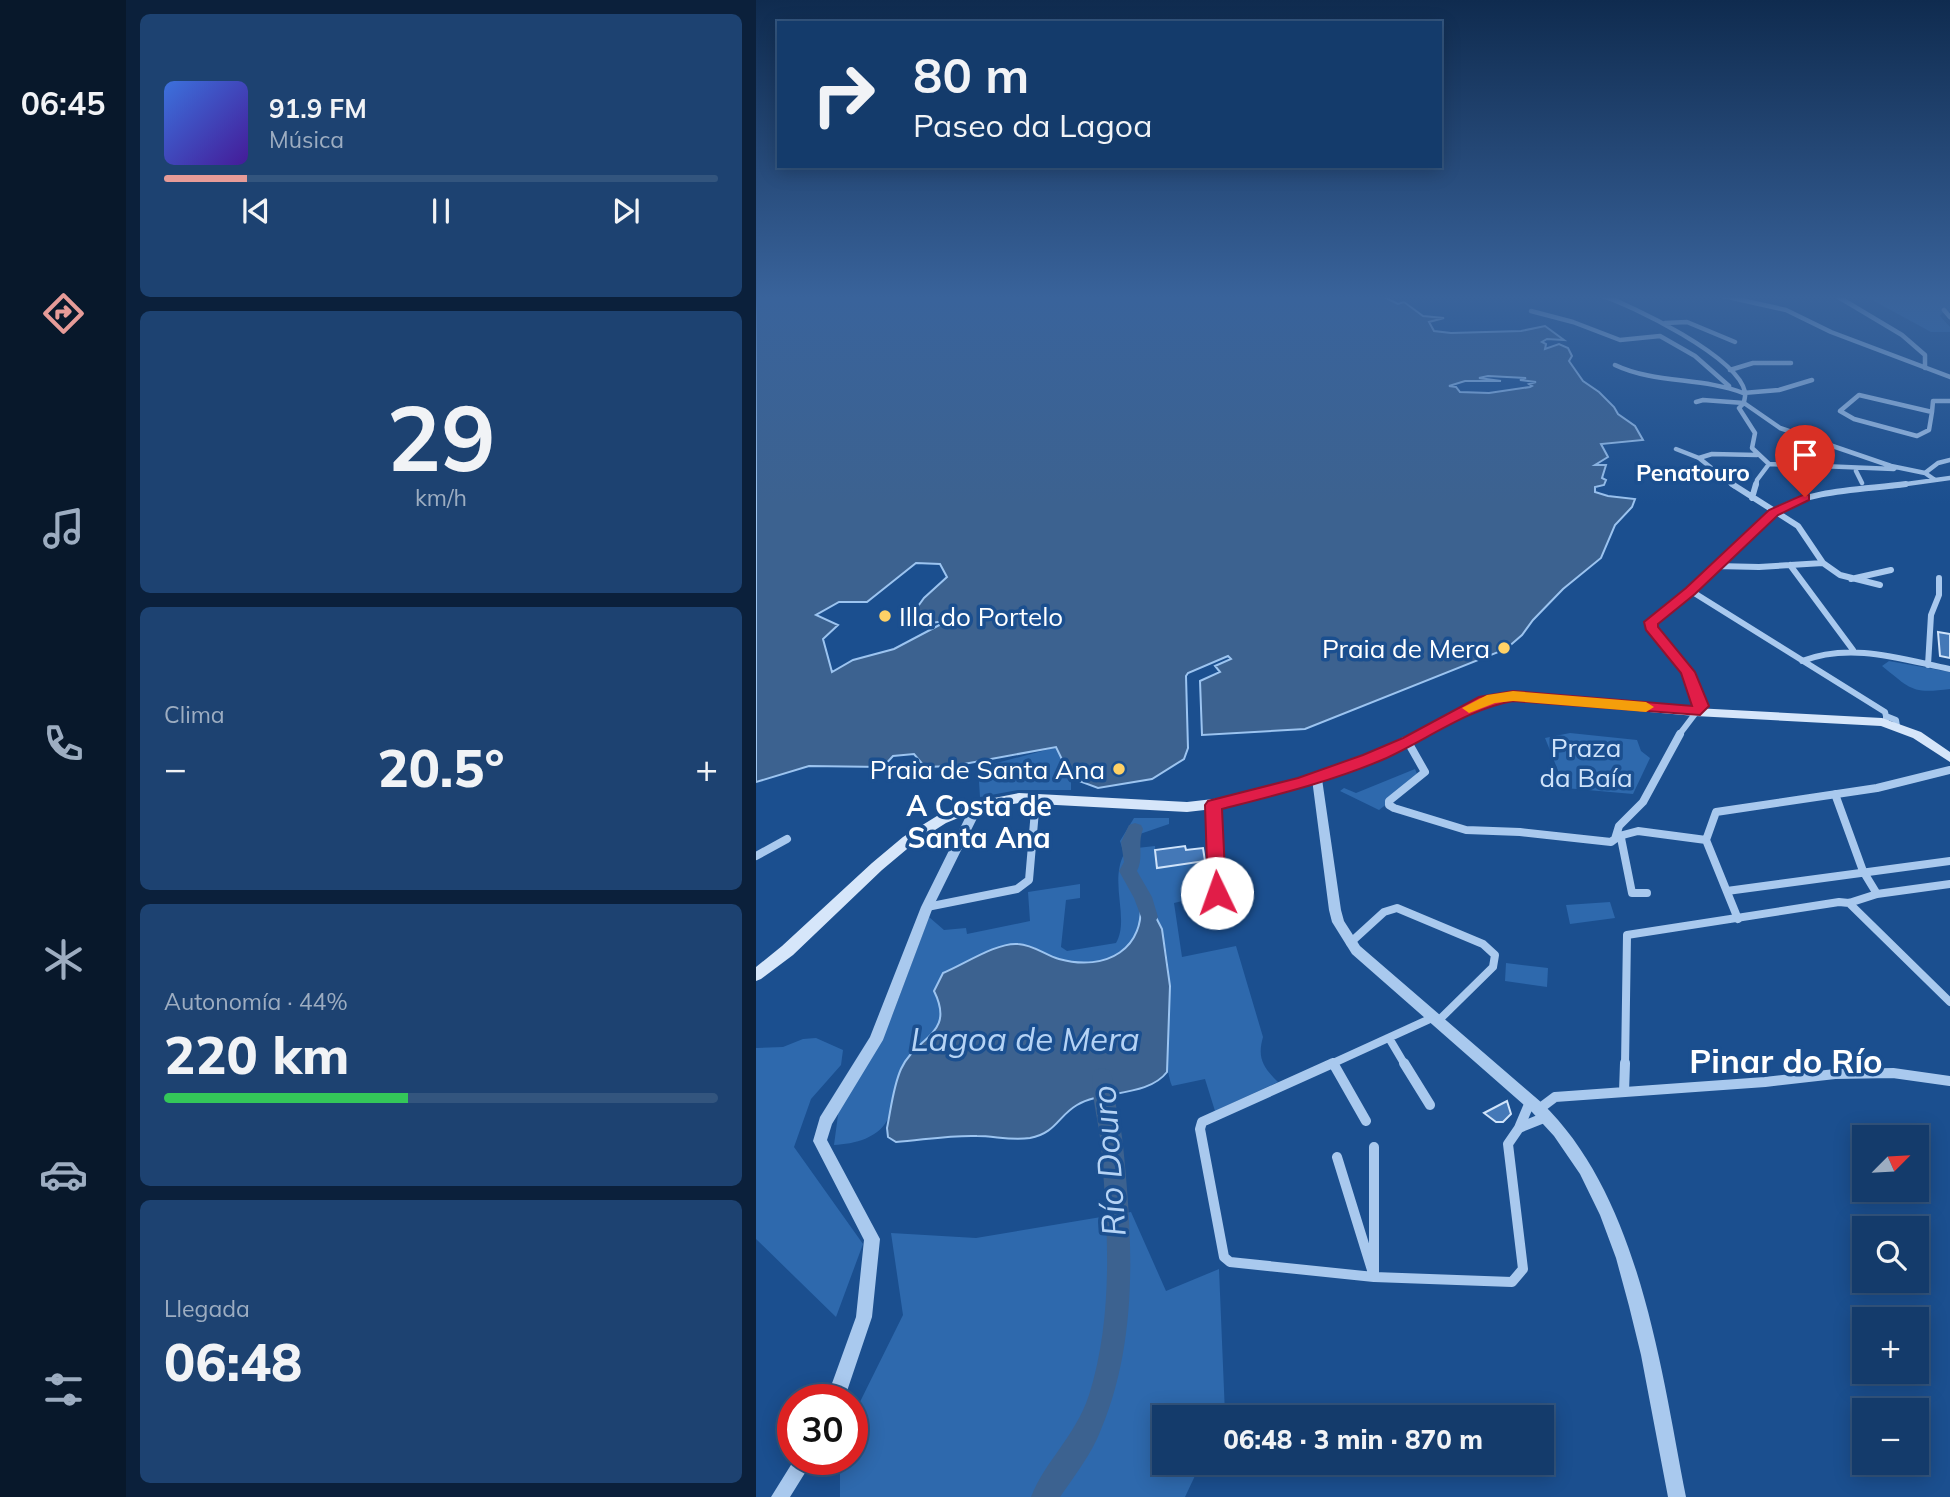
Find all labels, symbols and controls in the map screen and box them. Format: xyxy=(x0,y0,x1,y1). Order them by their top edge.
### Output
text: 80 m xyxy=(913,44,1029,105)
icon: right xyxy=(798,49,889,140)
text: 06:45 xyxy=(21,83,105,123)
text: 91.9 FM xyxy=(269,92,367,125)
text: Paseo da Lagoa xyxy=(913,105,1152,145)
text: Música xyxy=(269,125,344,154)
icon: previous xyxy=(237,192,275,230)
icon: pause xyxy=(422,192,460,230)
icon: next xyxy=(607,192,645,230)
icon: directions xyxy=(39,289,88,338)
text: 29 xyxy=(386,380,496,494)
pin xyxy=(1775,425,1835,497)
icon: arrive xyxy=(1786,436,1824,474)
district label: Penatouro xyxy=(1636,458,1750,487)
text: km/h xyxy=(415,483,467,512)
icon: music xyxy=(39,504,88,553)
place label: Illa do Portelo xyxy=(899,600,1063,633)
marker: Illa do Portelo xyxy=(877,608,893,624)
place label: Praia de Mera xyxy=(1322,632,1490,665)
marker: Praia de Mera xyxy=(1496,640,1512,656)
text: Clima xyxy=(164,700,225,729)
icon: phone xyxy=(39,719,88,768)
park label: Praza da Baía xyxy=(1539,731,1633,794)
text: 20.5° xyxy=(377,735,505,800)
text: − xyxy=(164,744,187,792)
text: + xyxy=(695,744,718,792)
place label: Praia de Santa Ana xyxy=(870,753,1105,786)
marker: Praia de Santa Ana xyxy=(1111,761,1127,777)
district label: A Costa de Santa Ana xyxy=(906,788,1052,855)
position arrow xyxy=(1180,856,1254,930)
icon: climate xyxy=(39,935,88,984)
text: Autonomía · 44% xyxy=(164,987,348,1016)
water label: Lagoa de Mera xyxy=(910,1018,1140,1059)
text: 220 km xyxy=(164,1022,349,1087)
district label: Pinar do Río xyxy=(1689,1040,1883,1081)
water label: Río Douro xyxy=(1082,1084,1134,1238)
north arrow xyxy=(1852,1125,1928,1202)
map controls xyxy=(1852,1125,1929,1475)
icon: car xyxy=(39,1150,88,1199)
button: search xyxy=(1852,1216,1929,1293)
text: Llegada xyxy=(164,1294,250,1323)
button: + xyxy=(1852,1307,1929,1384)
text: 06:48 xyxy=(164,1329,302,1394)
icon: filters xyxy=(39,1365,88,1414)
speed limit sign: 30 xyxy=(777,1384,868,1475)
button: − xyxy=(1852,1398,1929,1475)
text: 06:48 · 3 min · 870 m xyxy=(1223,1423,1483,1456)

